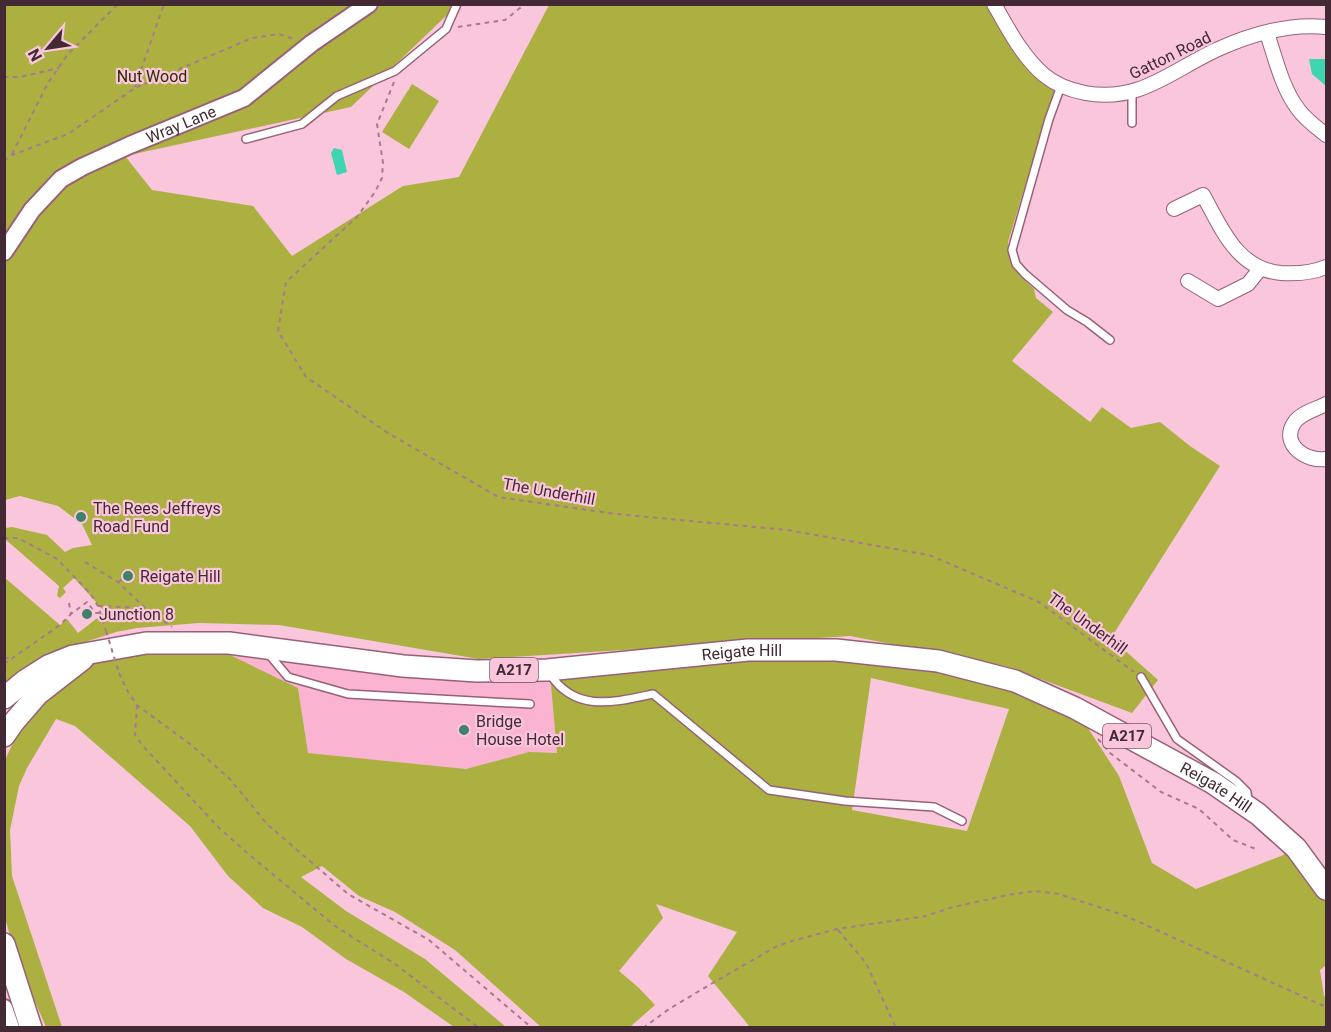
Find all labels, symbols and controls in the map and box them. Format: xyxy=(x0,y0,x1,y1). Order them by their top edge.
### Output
north arrow xyxy=(18,18,78,78)
street label: Gatton Road xyxy=(1126,27,1214,83)
text: N xyxy=(24,45,46,65)
park label: Nut Wood xyxy=(117,67,187,86)
street label: Wray Lane xyxy=(143,102,219,147)
street label: The Underhill xyxy=(501,474,597,509)
place label: The Rees Jeffreys Road Fund xyxy=(93,499,221,536)
marker: The Rees Jeffreys Road Fund xyxy=(74,510,88,524)
place label: Reigate Hill xyxy=(140,567,221,586)
marker: Reigate Hill xyxy=(121,569,135,583)
street label: The Underhill xyxy=(1044,588,1131,659)
place label: Junction 8 xyxy=(99,605,174,624)
marker: Junction 8 xyxy=(80,607,94,621)
street label: Reigate Hill xyxy=(701,641,782,665)
road number: A217 xyxy=(490,658,538,682)
place label: Bridge House Hotel xyxy=(476,712,564,749)
marker: Bridge House Hotel xyxy=(457,723,471,737)
road number: A217 xyxy=(1103,724,1151,748)
street label: Reigate Hill xyxy=(1177,758,1255,817)

